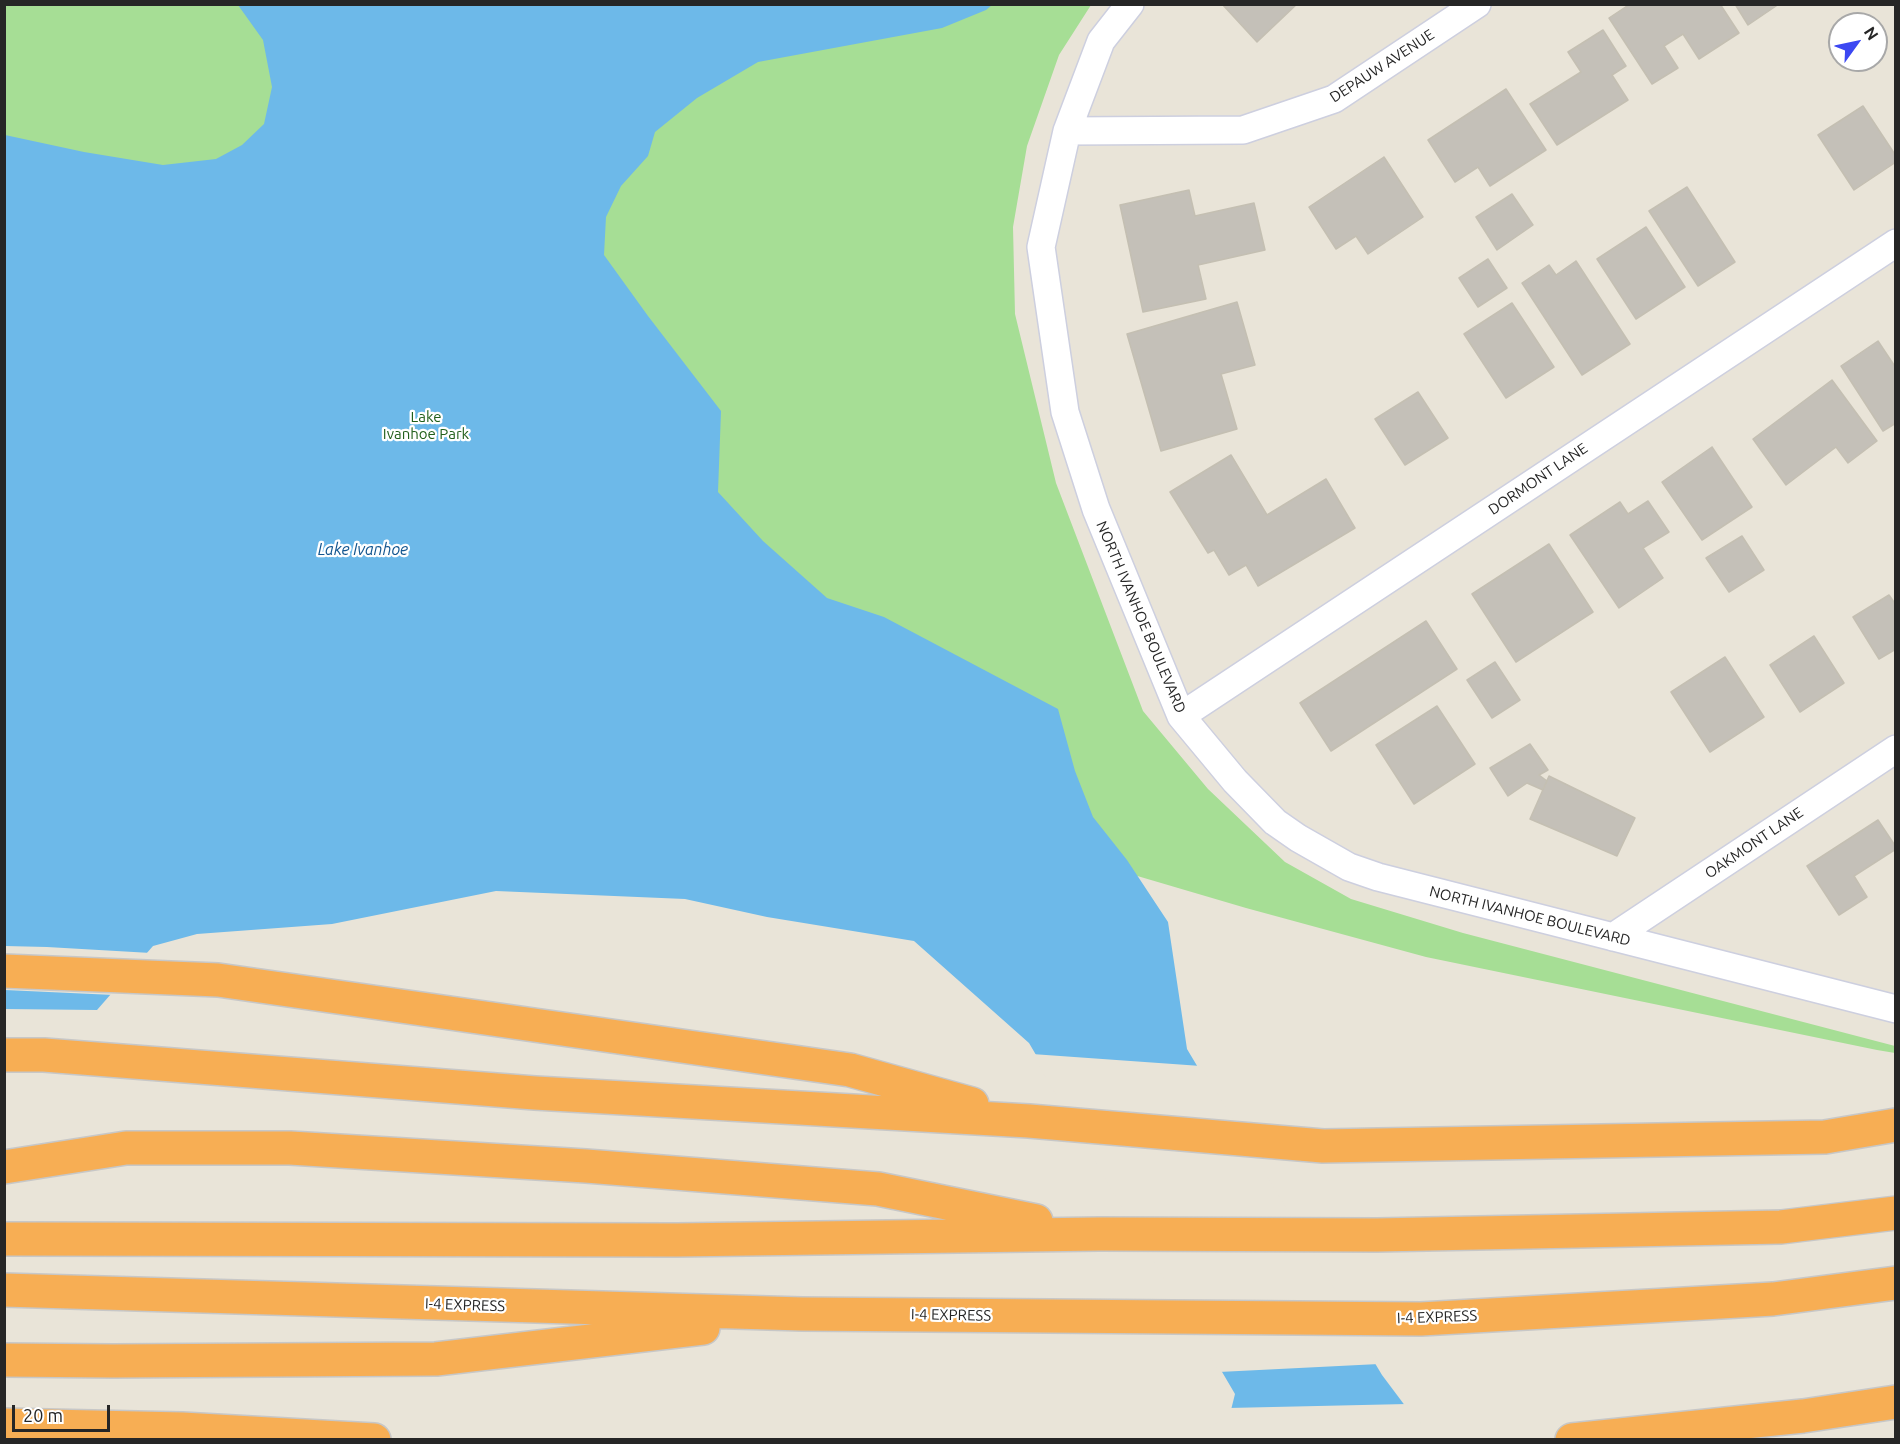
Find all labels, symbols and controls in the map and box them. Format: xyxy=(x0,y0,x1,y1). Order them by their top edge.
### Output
north arrow xyxy=(1828,12,1888,72)
text: N xyxy=(1861,23,1882,43)
street label: DEPAUW AVENUE xyxy=(1326,26,1438,106)
park label: Lake Ivanhoe Park xyxy=(383,408,469,443)
street label: DORMONT LANE xyxy=(1485,439,1591,519)
street label: NORTH IVANHOE BOULEVARD xyxy=(1092,518,1190,716)
water label: Lake Ivanhoe xyxy=(318,540,408,560)
street label: OAKMONT LANE xyxy=(1702,804,1806,882)
street label: NORTH IVANHOE BOULEVARD xyxy=(1427,882,1633,950)
street label: I-4 EXPRESS xyxy=(425,1295,505,1315)
street label: I-4 EXPRESS xyxy=(911,1305,991,1325)
street label: I-4 EXPRESS xyxy=(1397,1307,1477,1327)
scale bar xyxy=(15,1393,112,1431)
text: 20 m xyxy=(23,1405,63,1425)

